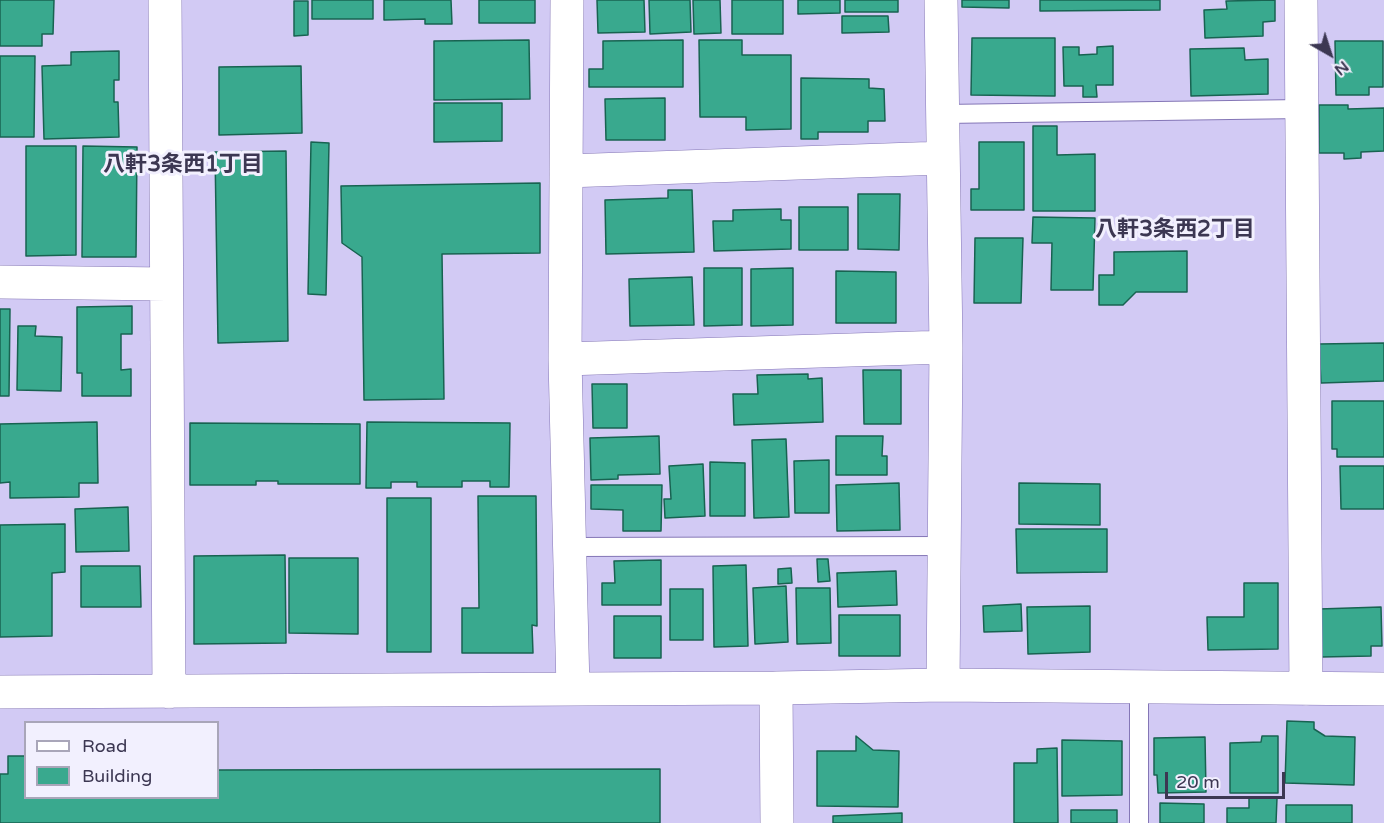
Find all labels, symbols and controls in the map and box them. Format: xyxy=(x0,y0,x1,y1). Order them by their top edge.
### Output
north arrow xyxy=(1300,24,1360,84)
text: N xyxy=(1330,56,1353,80)
district label: 八軒3条西1丁目 xyxy=(103,152,263,178)
district label: 八軒3条西2丁目 xyxy=(1095,217,1255,243)
legend xyxy=(24,721,219,799)
text: Road xyxy=(82,735,127,757)
scale bar xyxy=(1168,760,1288,798)
text: Building xyxy=(82,765,152,787)
text: 20 m xyxy=(1176,771,1220,793)

